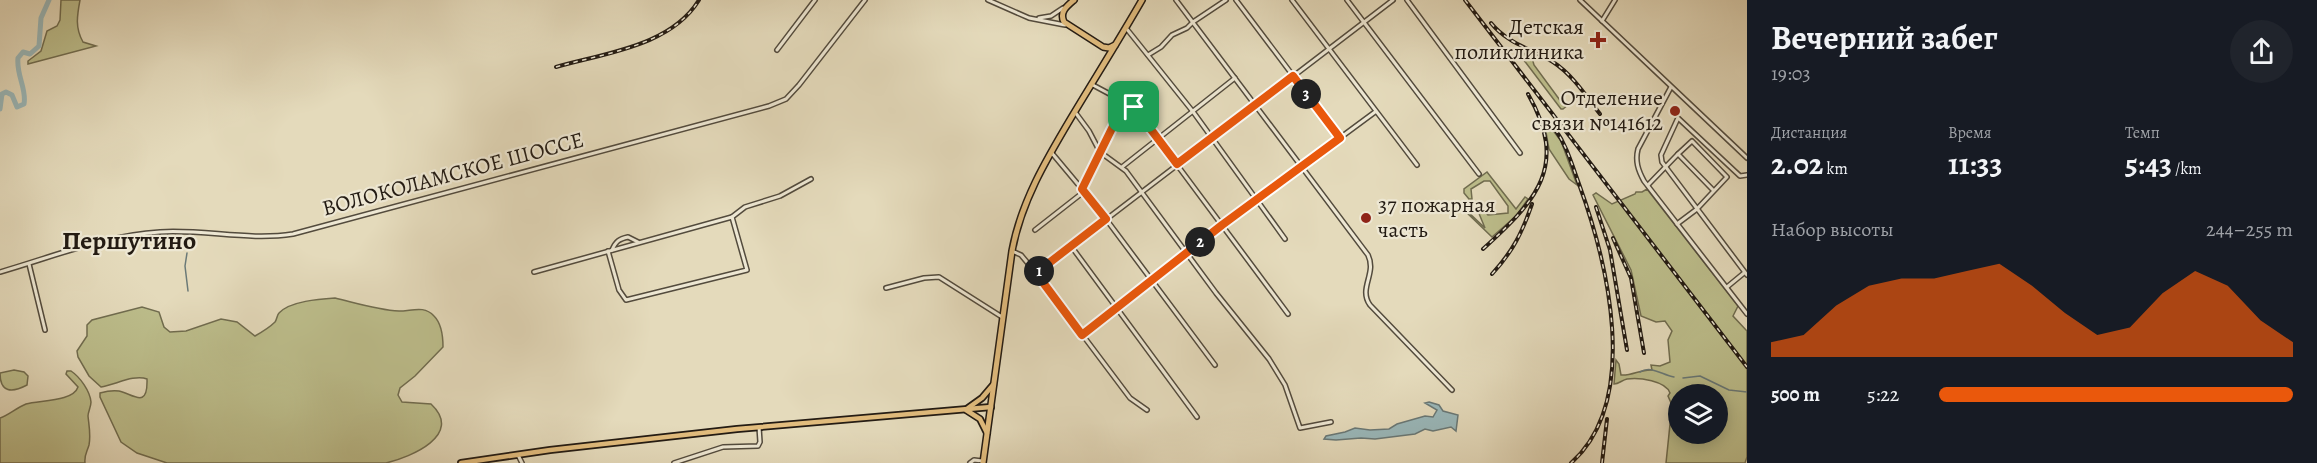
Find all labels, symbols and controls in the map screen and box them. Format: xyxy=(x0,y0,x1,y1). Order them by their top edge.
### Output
place label: Детская поликлиника xyxy=(1454,12,1585,67)
text: Вечерний забег xyxy=(1771,15,1998,60)
button: share xyxy=(2230,20,2293,83)
marker: Детская поликлиника xyxy=(1589,31,1607,49)
text: 19:03 xyxy=(1771,60,1811,87)
pin: 3 xyxy=(1291,79,1321,109)
pin xyxy=(1108,81,1159,132)
text: 3 xyxy=(1303,83,1309,105)
place label: Отделение связи №141612 xyxy=(1532,83,1663,138)
icon: arrive xyxy=(1117,90,1150,123)
marker: Отделение связи №141612 xyxy=(1668,104,1682,118)
text: Дистанция xyxy=(1771,122,1847,144)
text: Время xyxy=(1948,122,1992,144)
text: Темп xyxy=(2125,122,2160,144)
street label: ВОЛОКОЛАМСКОЕ ШОССЕ xyxy=(319,125,587,223)
text: 2.02 xyxy=(1771,144,1823,184)
text: 11:33 xyxy=(1948,144,2002,184)
text: 5:43 xyxy=(2125,144,2172,184)
text: km xyxy=(1823,158,1848,180)
text: /km xyxy=(2172,158,2202,180)
place label: 37 пожарная часть xyxy=(1378,190,1495,245)
marker: 37 пожарная часть xyxy=(1359,211,1373,225)
text: Набор высоты xyxy=(1771,216,1894,243)
text: 244–255 m xyxy=(2206,216,2293,243)
district label: Першутино xyxy=(62,223,196,258)
pin: 2 xyxy=(1185,227,1215,257)
text: 2 xyxy=(1196,231,1204,253)
pin: 1 xyxy=(1024,256,1054,286)
text: 1 xyxy=(1036,260,1042,282)
text: 500 m xyxy=(1771,381,1820,408)
text: 5:22 xyxy=(1867,381,1899,408)
map controls xyxy=(1668,384,1728,444)
button: layers xyxy=(1668,384,1728,444)

